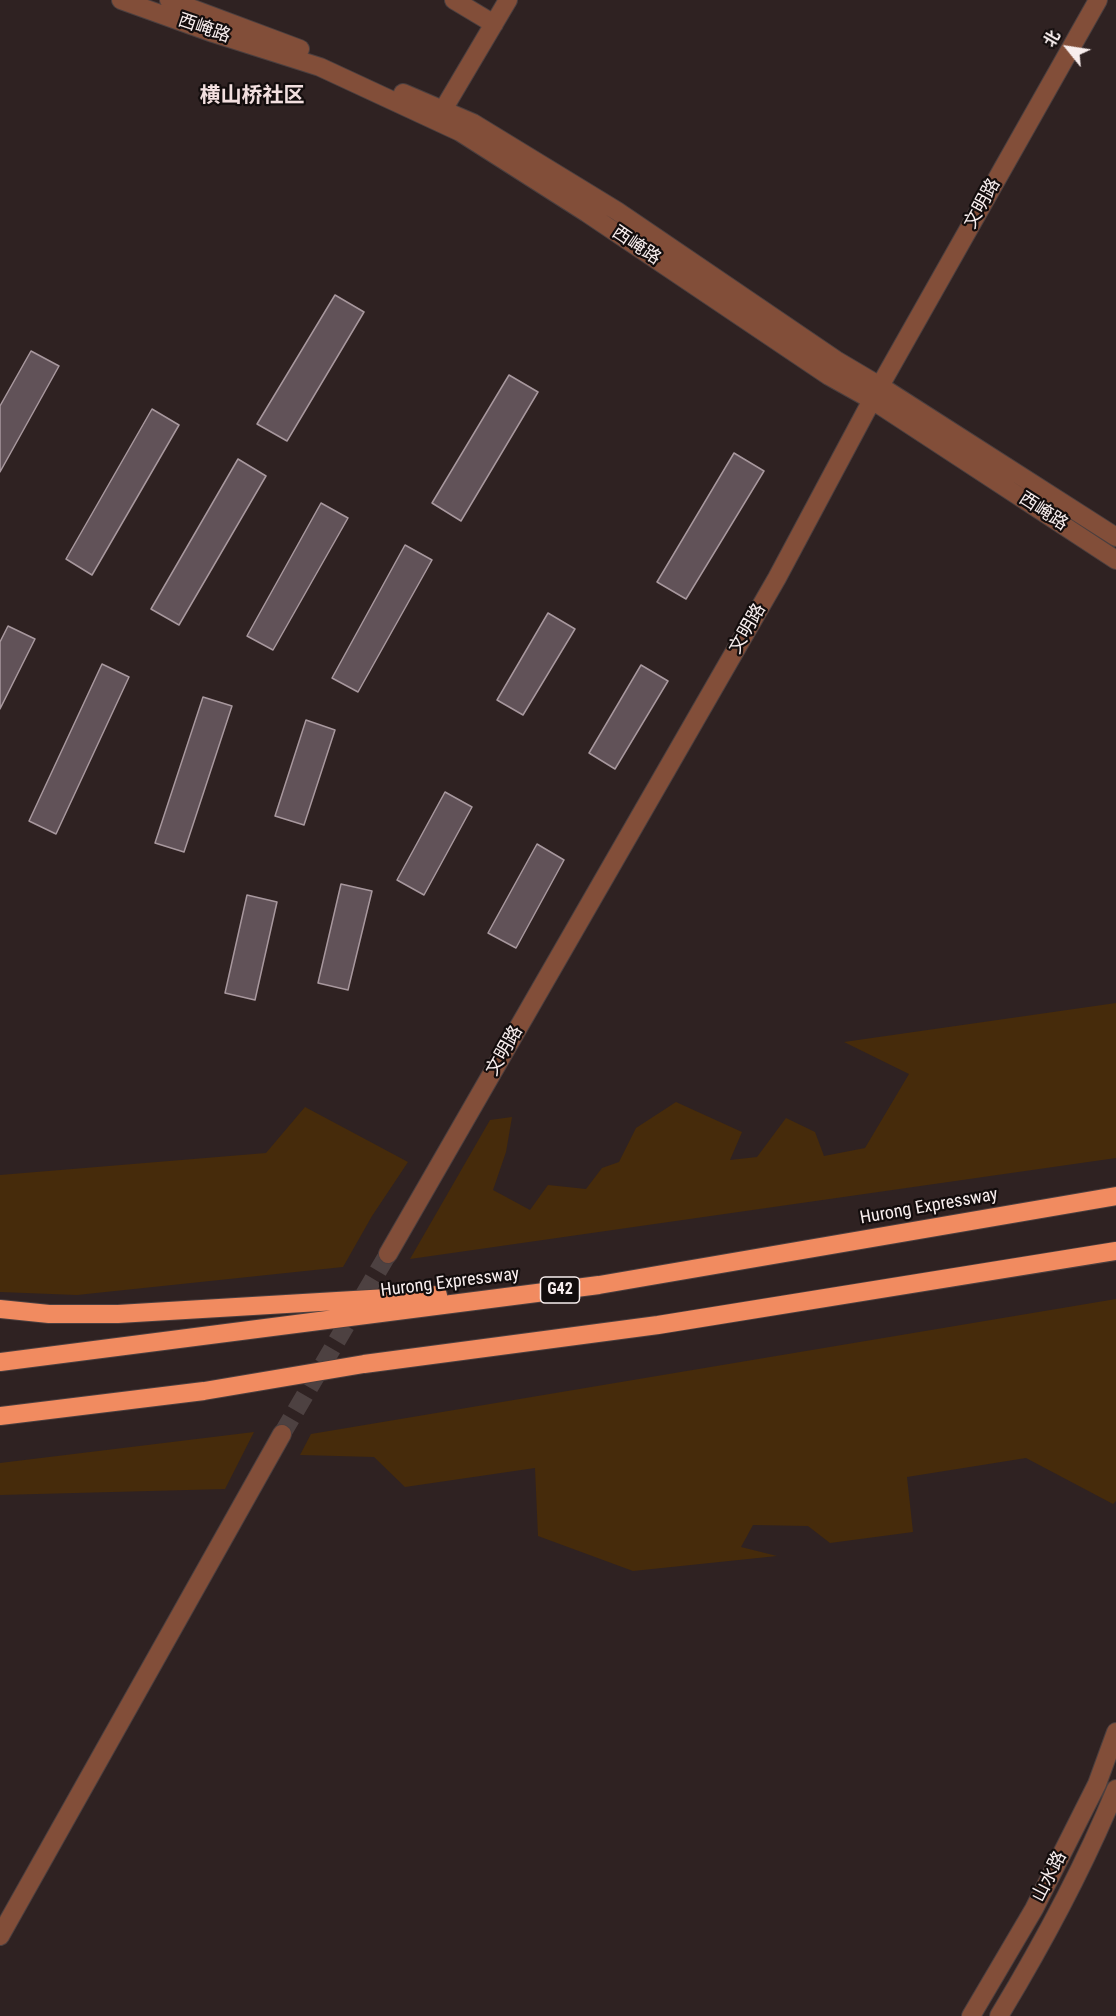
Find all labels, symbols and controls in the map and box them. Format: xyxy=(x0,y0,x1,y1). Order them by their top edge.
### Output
street label: 西崦路 xyxy=(175,10,233,48)
north arrow xyxy=(1038,18,1098,78)
text: 北 xyxy=(1040,27,1064,50)
district label: 横山桥社区 xyxy=(200,84,304,110)
street label: 文明路 xyxy=(960,175,1006,233)
street label: 西崦路 xyxy=(608,222,664,270)
street label: 西崦路 xyxy=(1014,488,1072,536)
street label: 文明路 xyxy=(725,600,771,658)
street label: 文明路 xyxy=(482,1022,528,1080)
street label: Hurong Expressway xyxy=(858,1184,1000,1230)
street label: Hurong Expressway xyxy=(379,1264,521,1302)
road number: G42 xyxy=(540,1277,580,1303)
street label: 山水路 xyxy=(1028,1848,1072,1906)

